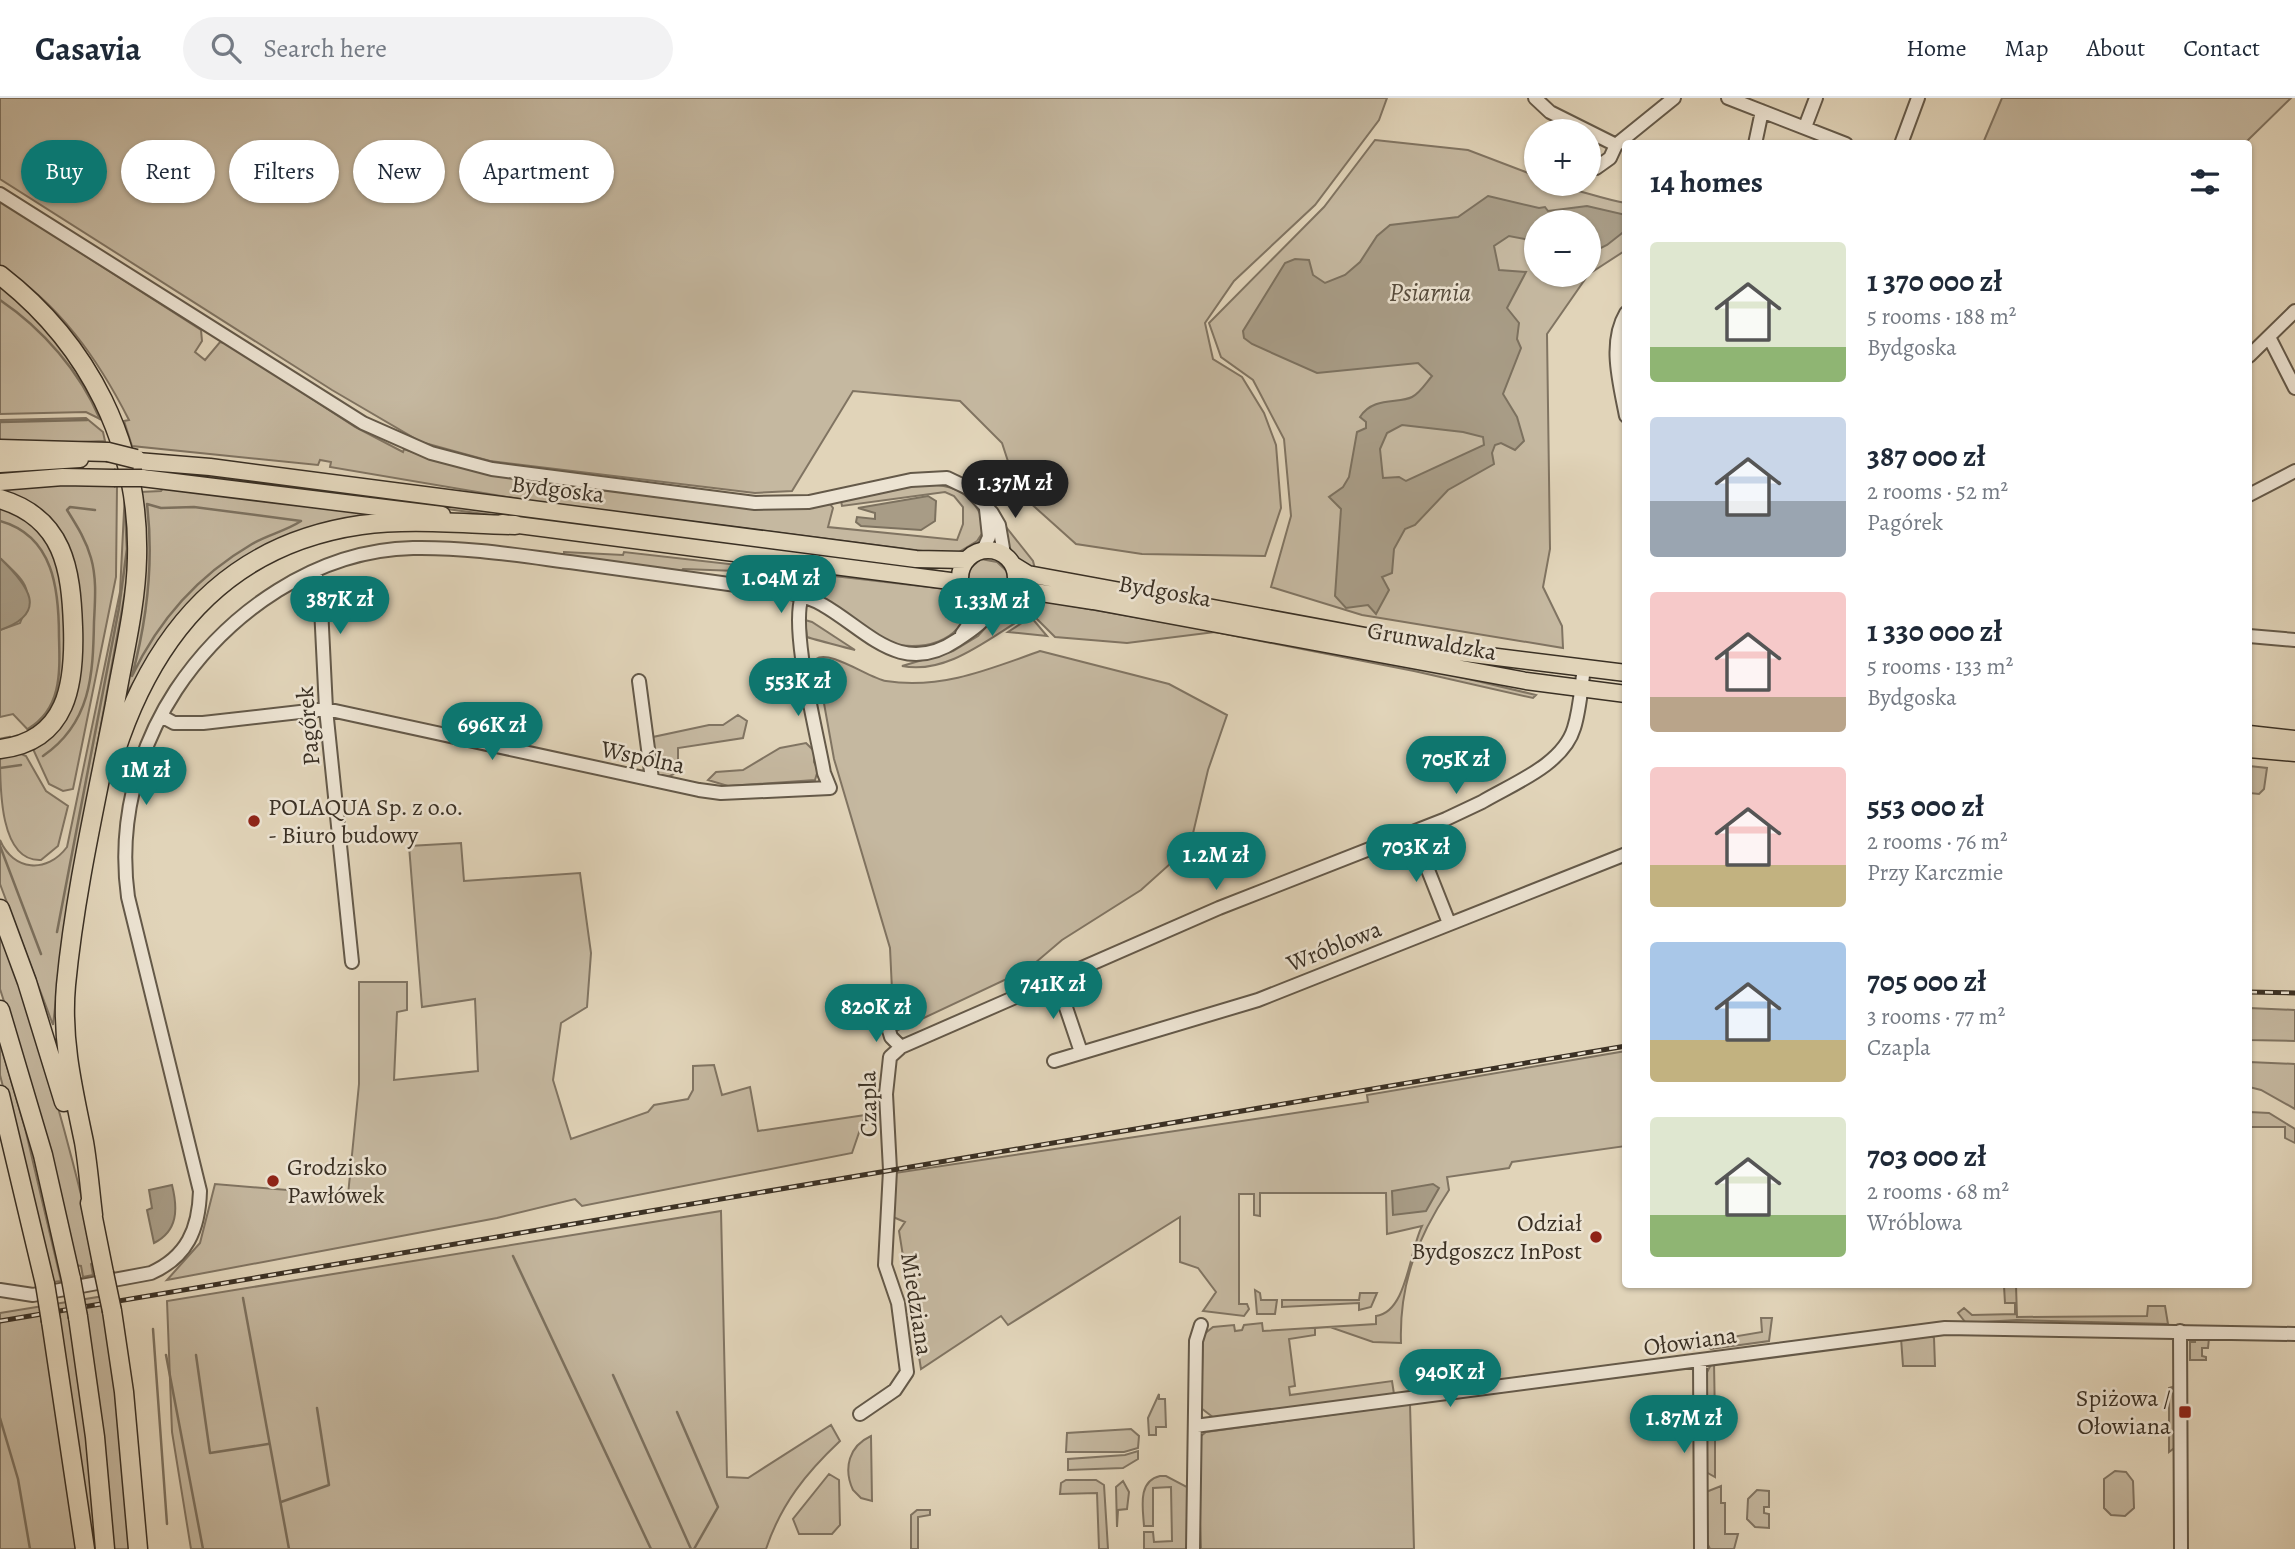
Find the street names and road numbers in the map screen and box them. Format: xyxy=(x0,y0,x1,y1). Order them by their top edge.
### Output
street label: Bydgoska xyxy=(510,467,607,511)
street label: Bydgoska xyxy=(1116,567,1215,615)
street label: Grunwaldzka xyxy=(1365,614,1500,668)
street label: Pagórek xyxy=(289,685,327,767)
street label: Wspólna xyxy=(597,732,689,782)
street label: Wróblowa xyxy=(1281,912,1387,980)
street label: Czapla xyxy=(851,1070,885,1138)
street label: Miedziana xyxy=(893,1250,941,1359)
street label: Ołowiana xyxy=(1641,1319,1740,1363)

